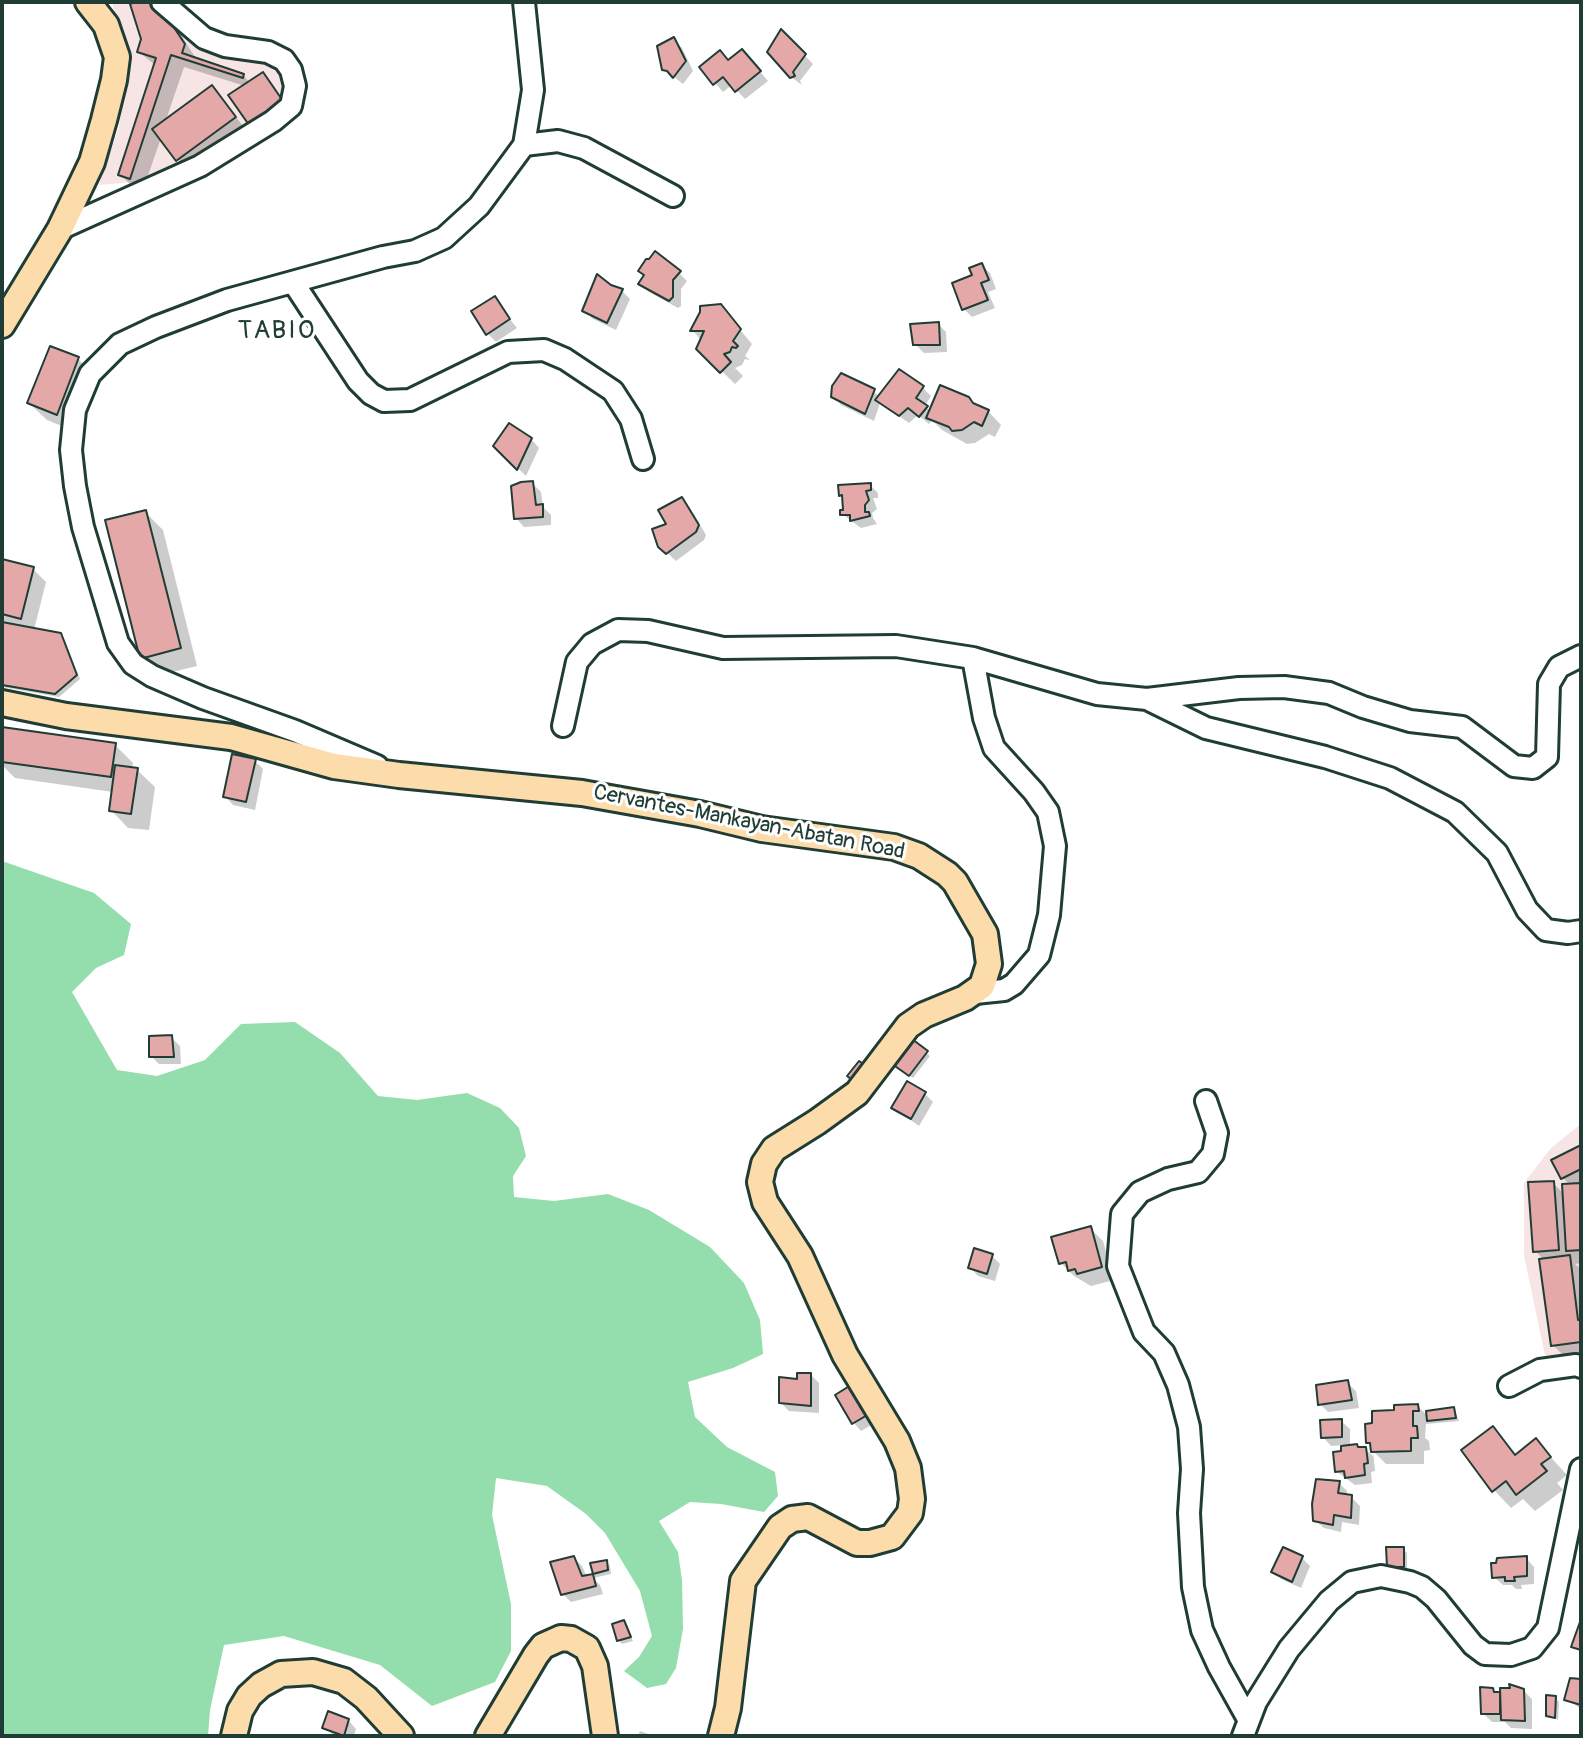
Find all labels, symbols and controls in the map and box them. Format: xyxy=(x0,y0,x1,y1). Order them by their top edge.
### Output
district label: TABIO xyxy=(238,315,316,347)
street label: Cervantes-Mankayan-Abatan Road xyxy=(591,780,907,866)

